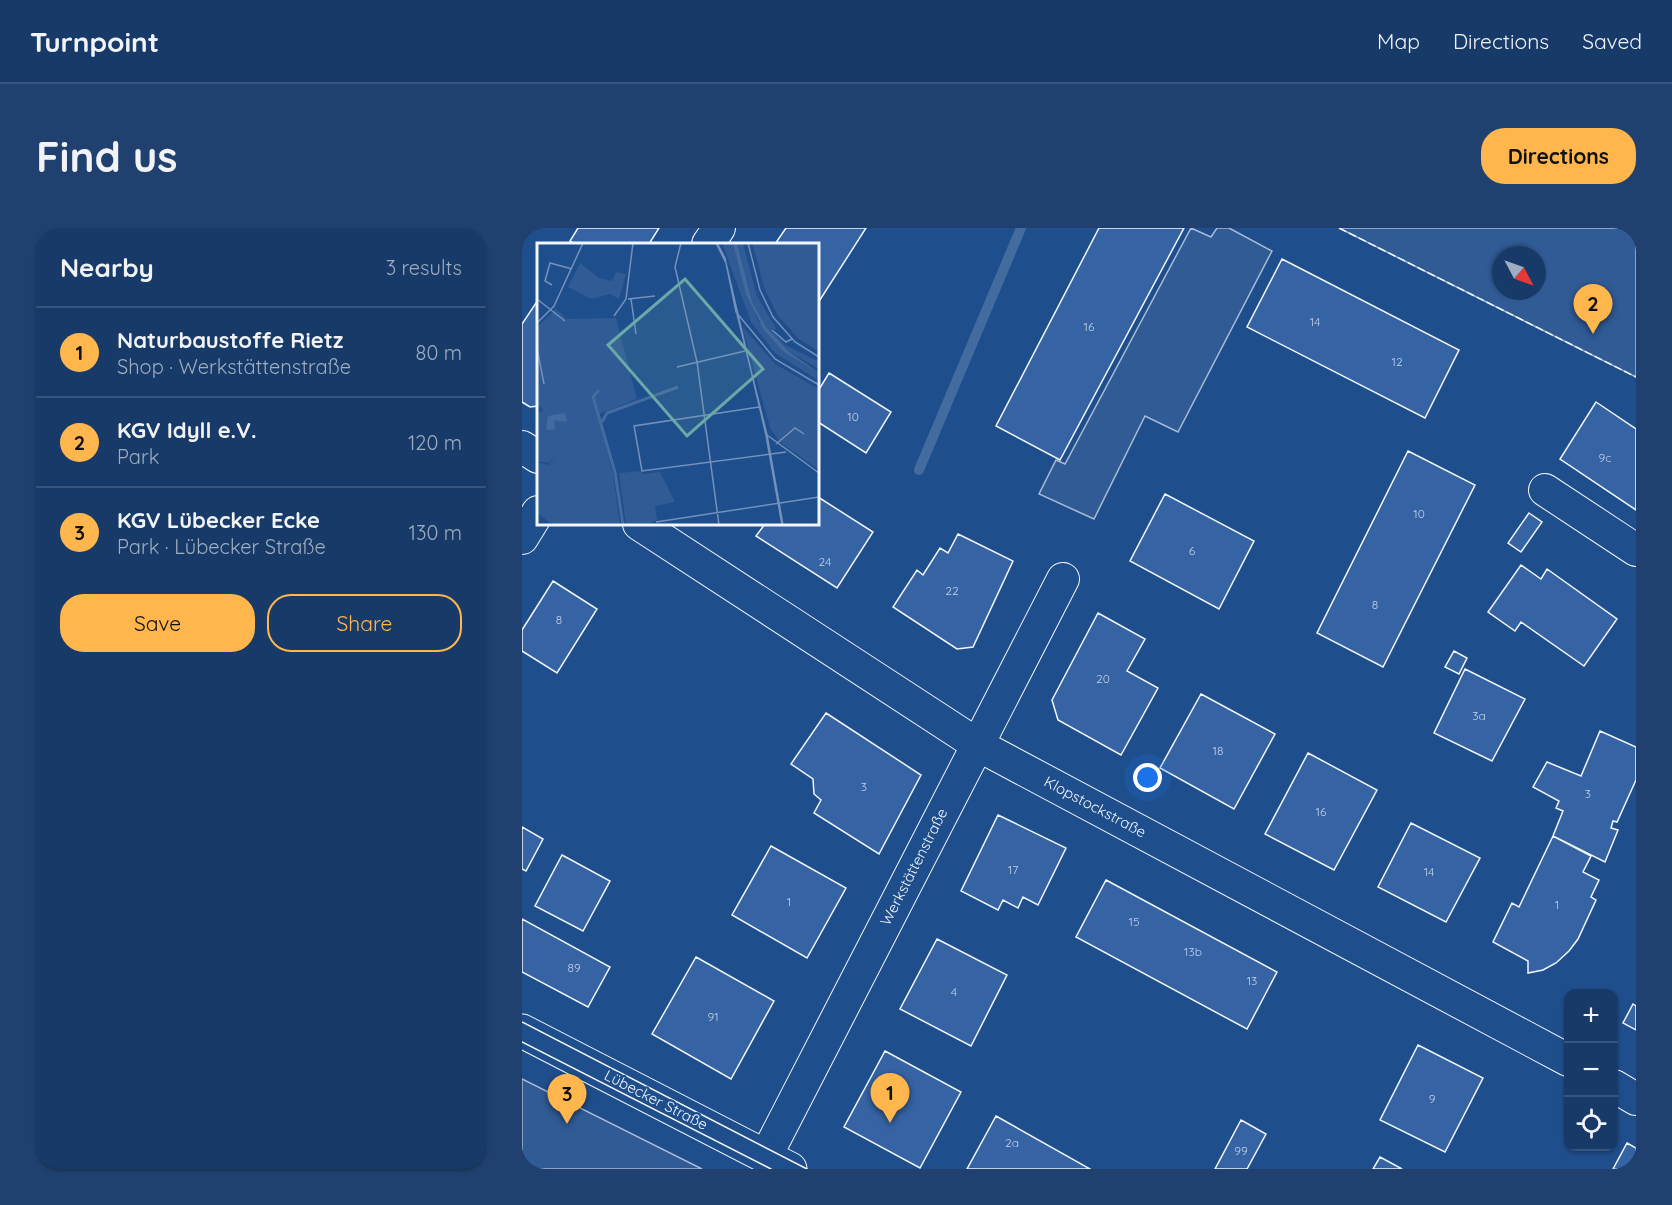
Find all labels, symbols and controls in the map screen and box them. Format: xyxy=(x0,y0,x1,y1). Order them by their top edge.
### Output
text: Turnpoint xyxy=(30,24,159,59)
text: Map xyxy=(1377,28,1420,54)
text: Directions xyxy=(1453,28,1549,54)
text: Saved xyxy=(1582,28,1642,54)
button: Directions xyxy=(1481,128,1636,184)
text: Find us xyxy=(36,130,178,183)
inset map xyxy=(537,243,819,525)
north arrow xyxy=(1492,246,1546,300)
text: Nearby xyxy=(60,251,154,284)
text: 3 results xyxy=(386,255,462,280)
pin: 2 xyxy=(1574,285,1612,334)
house number: 14 xyxy=(1310,314,1320,329)
house number: 16 xyxy=(1084,319,1095,334)
text: Naturbaustoffe Rietz xyxy=(117,326,343,354)
text: 1 xyxy=(76,340,83,365)
text: 80 m xyxy=(416,340,462,365)
text: Shop · Werkstättenstraße xyxy=(117,354,351,379)
house number: 12 xyxy=(1391,354,1403,369)
house number: 10 xyxy=(847,409,859,424)
text: KGV Idyll e.V. xyxy=(117,416,256,444)
text: 2 xyxy=(74,430,85,455)
text: 120 m xyxy=(408,430,462,455)
text: Park xyxy=(117,444,159,469)
house number: 9c xyxy=(1599,450,1611,465)
text: KGV Lübecker Ecke xyxy=(117,506,320,534)
house number: 10 xyxy=(1413,506,1425,521)
text: 3 xyxy=(74,520,85,545)
text: 130 m xyxy=(409,520,462,545)
text: Park · Lübecker Straße xyxy=(117,534,326,559)
house number: 6 xyxy=(1189,543,1196,558)
house number: 24 xyxy=(819,554,831,569)
house number: 22 xyxy=(945,583,959,598)
button: Save xyxy=(60,594,255,652)
button: Share xyxy=(267,594,462,652)
house number: 8 xyxy=(1372,597,1378,612)
house number: 8 xyxy=(556,612,562,627)
house number: 20 xyxy=(1096,671,1110,686)
house number: 3a xyxy=(1472,708,1486,723)
house number: 18 xyxy=(1213,743,1223,758)
your location xyxy=(1133,763,1162,792)
street label: Klopstockstraße xyxy=(1041,772,1149,841)
house number: 3 xyxy=(861,779,867,794)
house number: 3 xyxy=(1585,786,1591,801)
house number: 16 xyxy=(1316,804,1327,819)
street label: Werkstättenstraße xyxy=(876,805,951,929)
house number: 17 xyxy=(1008,862,1018,877)
house number: 14 xyxy=(1424,864,1434,879)
house number: 1 xyxy=(787,894,791,909)
house number: 1 xyxy=(1555,897,1559,912)
house number: 15 xyxy=(1129,914,1139,929)
house number: 13b xyxy=(1184,944,1202,959)
house number: 89 xyxy=(567,960,581,975)
house number: 13 xyxy=(1247,973,1257,988)
house number: 4 xyxy=(951,984,957,999)
map controls xyxy=(1564,989,1618,1151)
button: + xyxy=(1564,989,1618,1043)
house number: 91 xyxy=(707,1009,719,1024)
button: − xyxy=(1564,1043,1618,1097)
street label: Lübecker Straße xyxy=(601,1065,711,1134)
pin: 3 xyxy=(548,1074,586,1124)
pin: 1 xyxy=(870,1074,910,1123)
house number: 9 xyxy=(1429,1091,1436,1106)
button: locate xyxy=(1564,1097,1618,1151)
house number: 2a xyxy=(1005,1135,1019,1150)
house number: 99 xyxy=(1234,1143,1248,1158)

